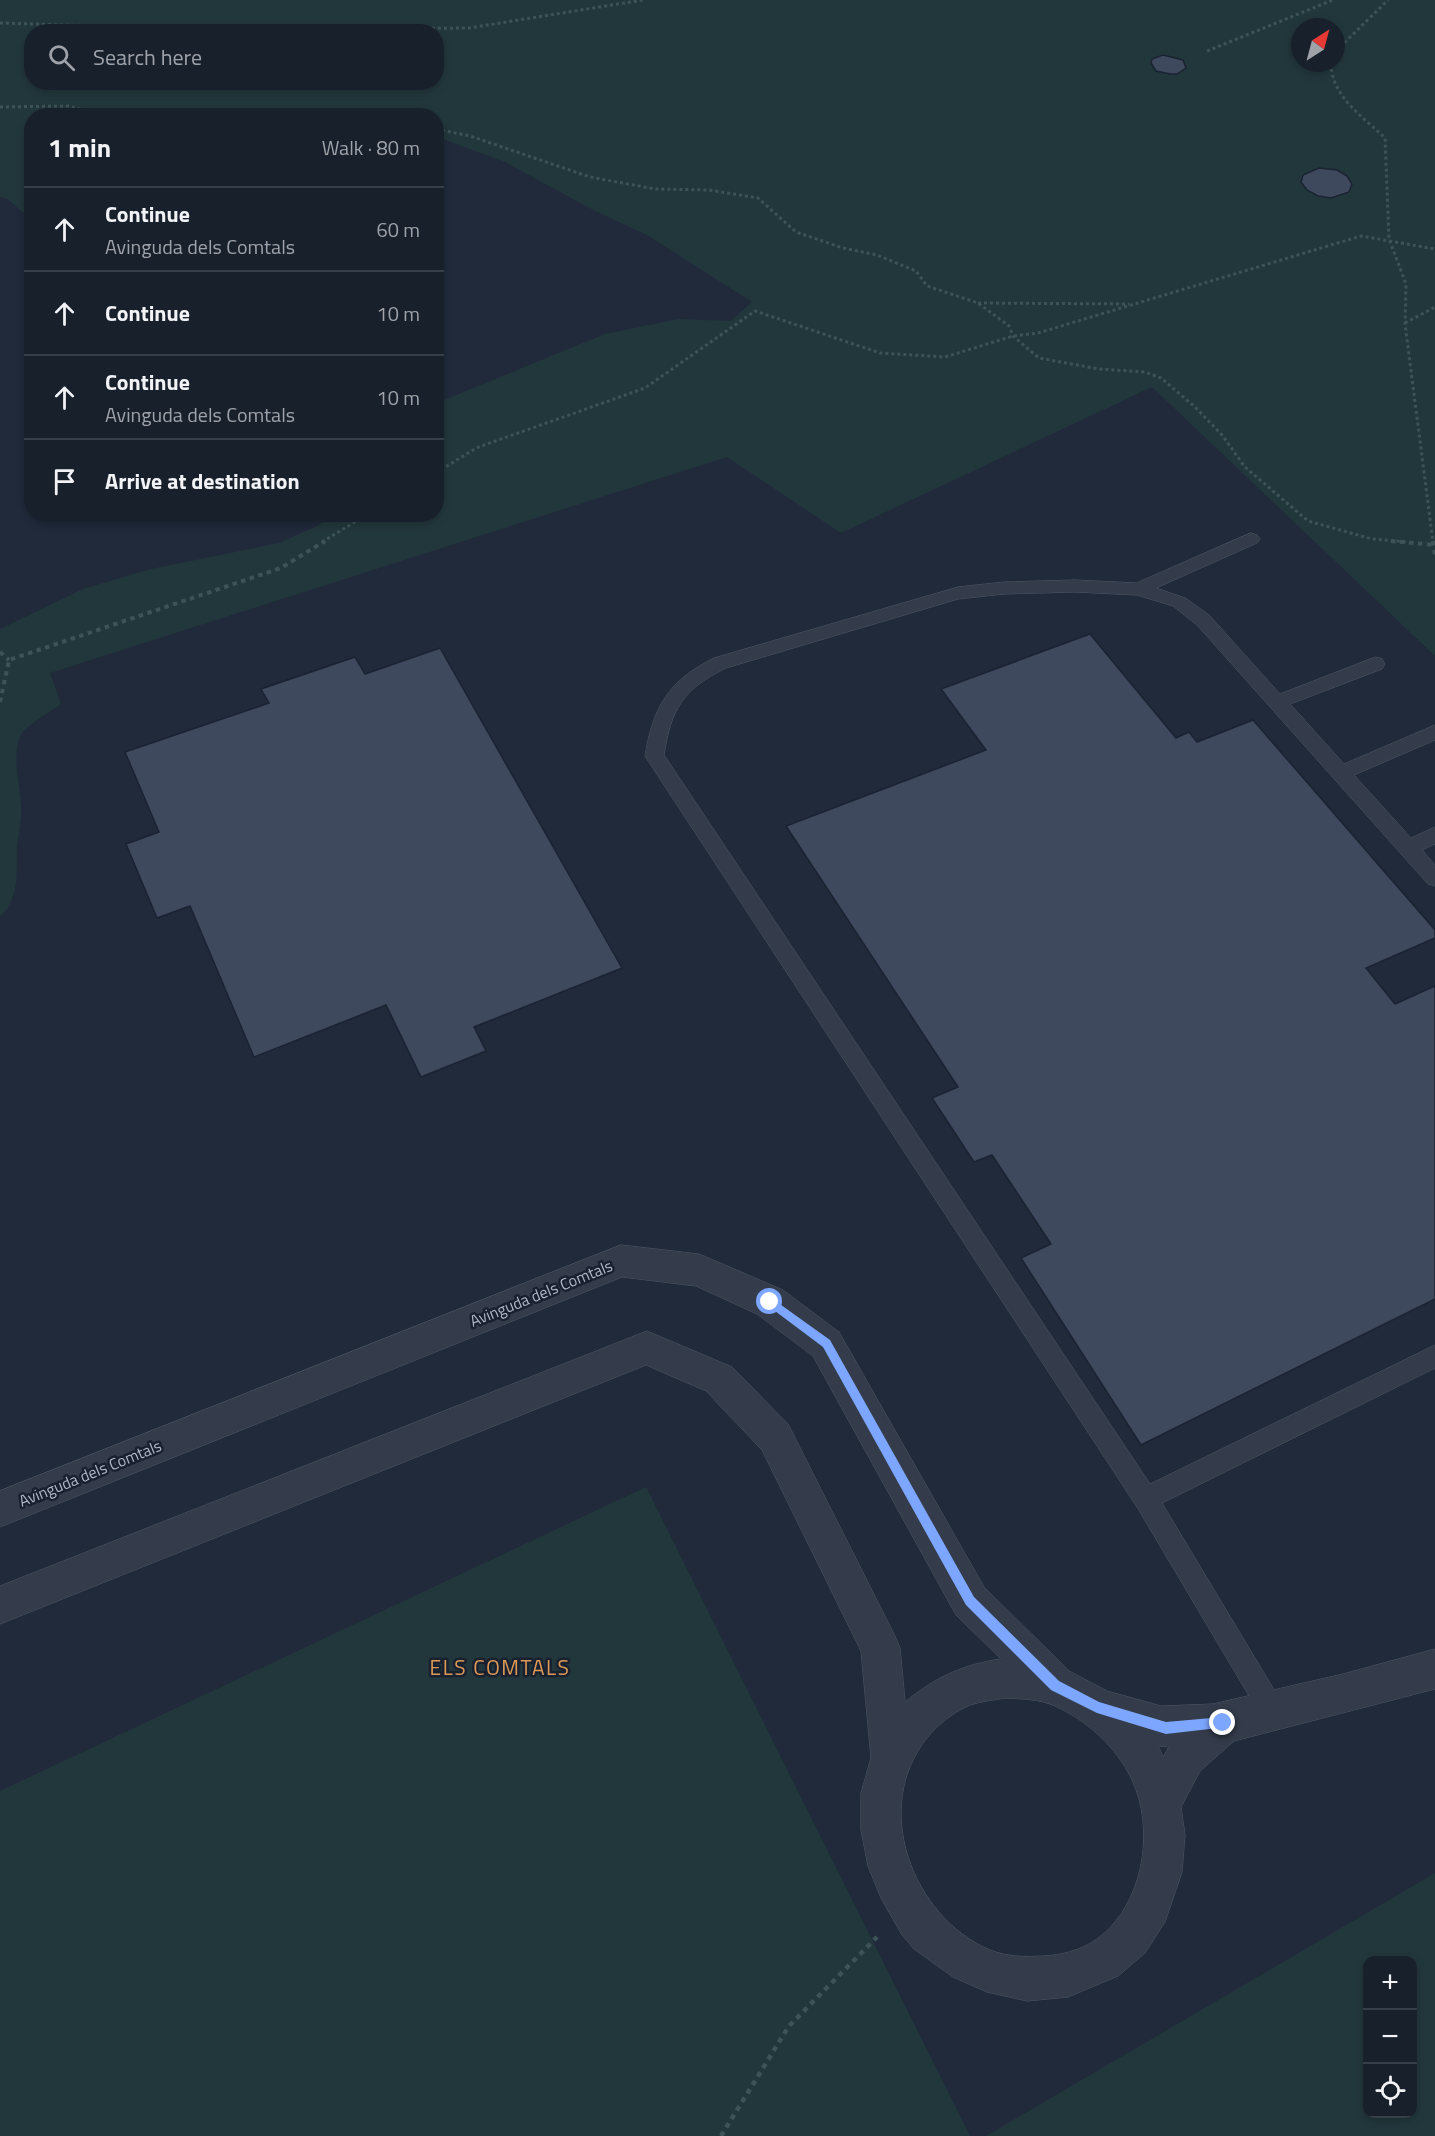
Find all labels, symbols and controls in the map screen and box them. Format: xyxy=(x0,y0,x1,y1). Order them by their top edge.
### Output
north arrow xyxy=(1291,18,1345,72)
search box xyxy=(24,24,444,90)
text: Search here xyxy=(93,40,202,74)
icon: search xyxy=(45,41,78,74)
text: 1 min xyxy=(48,128,111,167)
text: Walk · 80 m xyxy=(322,132,420,163)
text: Continue xyxy=(105,197,190,231)
icon: ahead xyxy=(48,213,81,246)
text: 60 m xyxy=(376,214,420,245)
text: Avinguda dels Comtals xyxy=(105,231,295,262)
text: Continue xyxy=(105,296,190,330)
icon: ahead xyxy=(48,297,81,330)
text: 10 m xyxy=(376,298,420,329)
text: Continue xyxy=(105,365,190,399)
icon: ahead xyxy=(48,381,81,414)
text: 10 m xyxy=(376,382,420,413)
text: Avinguda dels Comtals xyxy=(105,399,295,430)
text: Arrive at destination xyxy=(105,464,300,498)
icon: arrive xyxy=(48,465,81,498)
street label: Avinguda dels Comtals xyxy=(466,1253,616,1333)
route start xyxy=(756,1288,782,1314)
street label: Avinguda dels Comtals xyxy=(15,1433,165,1513)
district label: ELS COMTALS xyxy=(430,1651,570,1683)
route end xyxy=(1209,1709,1235,1735)
map controls xyxy=(1363,1956,1417,2118)
button: + xyxy=(1363,1956,1417,2010)
button: − xyxy=(1363,2010,1417,2064)
button: locate xyxy=(1363,2064,1417,2118)

